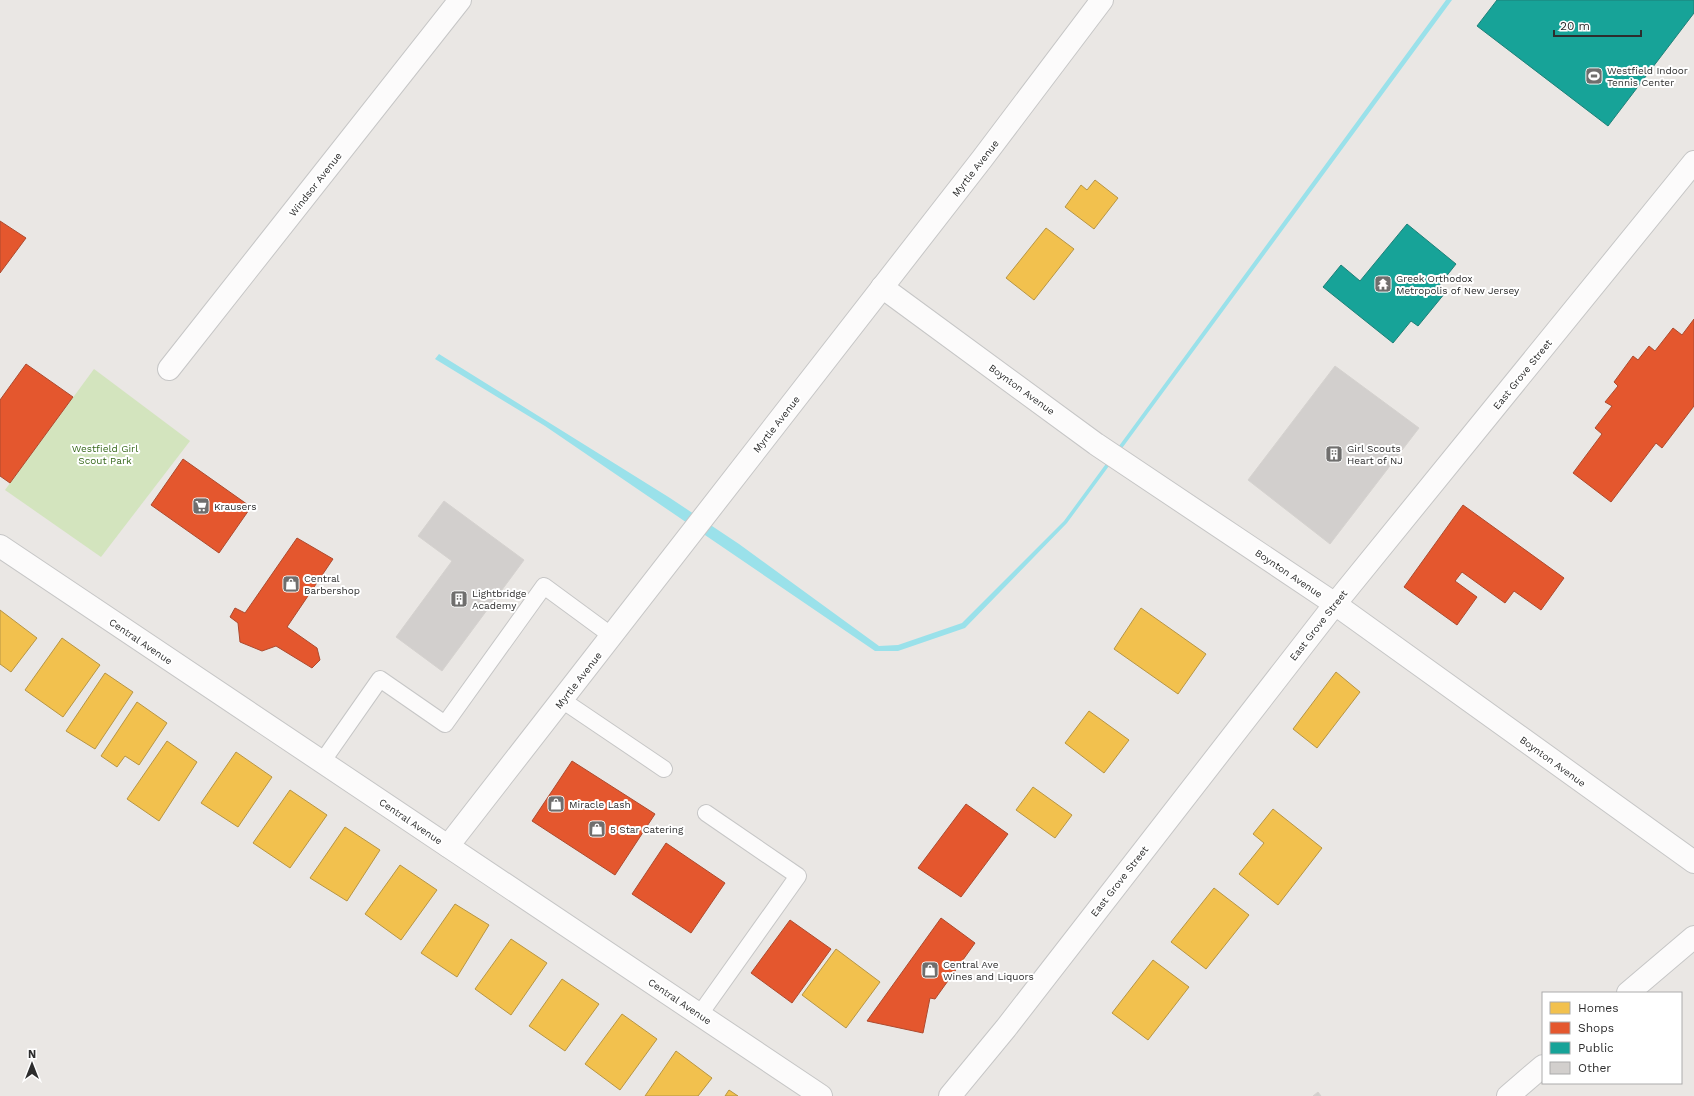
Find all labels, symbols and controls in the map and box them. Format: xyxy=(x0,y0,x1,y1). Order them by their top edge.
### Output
scale bar xyxy=(1554,12,1641,38)
text: 20 m xyxy=(1560,19,1590,33)
place label: Westfield Indoor Tennis Center xyxy=(1607,65,1688,88)
sports icon: Westfield Indoor Tennis Center xyxy=(1584,66,1604,86)
street label: Myrtle Avenue xyxy=(950,138,1001,199)
street label: Windsor Avenue xyxy=(287,150,344,219)
place label: Greek Orthodox Metropolis of New Jersey xyxy=(1396,273,1520,296)
temple icon: Greek Orthodox Metropolis of New Jersey xyxy=(1373,274,1393,294)
street label: East Grove Street xyxy=(1491,337,1554,411)
street label: Boynton Avenue xyxy=(987,362,1057,417)
street label: Myrtle Avenue xyxy=(751,394,802,455)
park label: Westfield Girl Scout Park xyxy=(72,443,138,466)
place label: Girl Scouts Heart of NJ xyxy=(1347,443,1403,466)
building icon: Girl Scouts Heart of NJ xyxy=(1324,444,1344,464)
supermarket icon: Krausers xyxy=(191,496,211,516)
place label: Krausers xyxy=(214,501,257,512)
street label: Boynton Avenue xyxy=(1253,547,1324,600)
place label: Central Barbershop xyxy=(304,573,360,596)
shop icon: Central Barbershop xyxy=(281,574,301,594)
street label: East Grove Street xyxy=(1287,587,1350,663)
place label: Lightbridge Academy xyxy=(472,588,527,611)
building icon: Lightbridge Academy xyxy=(449,589,469,609)
street label: Central Avenue xyxy=(107,616,175,667)
street label: Myrtle Avenue xyxy=(553,650,604,711)
street label: Boynton Avenue xyxy=(1518,734,1588,789)
shop icon: Miracle Lash xyxy=(546,794,566,814)
street label: Central Avenue xyxy=(377,796,445,847)
place label: Miracle Lash xyxy=(569,799,631,810)
shop icon: 5 Star Catering xyxy=(587,819,607,839)
place label: 5 Star Catering xyxy=(610,824,684,835)
street label: East Grove Street xyxy=(1088,843,1151,919)
place label: Central Ave Wines and Liquors xyxy=(943,959,1034,982)
shop icon: Central Ave Wines and Liquors xyxy=(920,960,940,980)
street label: Central Avenue xyxy=(646,976,714,1027)
legend xyxy=(1542,992,1682,1084)
text: Homes xyxy=(1578,1001,1619,1015)
text: Shops xyxy=(1578,1021,1614,1035)
text: Public xyxy=(1578,1041,1614,1055)
north arrow xyxy=(12,1044,52,1084)
text: N xyxy=(28,1048,36,1061)
text: Other xyxy=(1578,1061,1611,1075)

